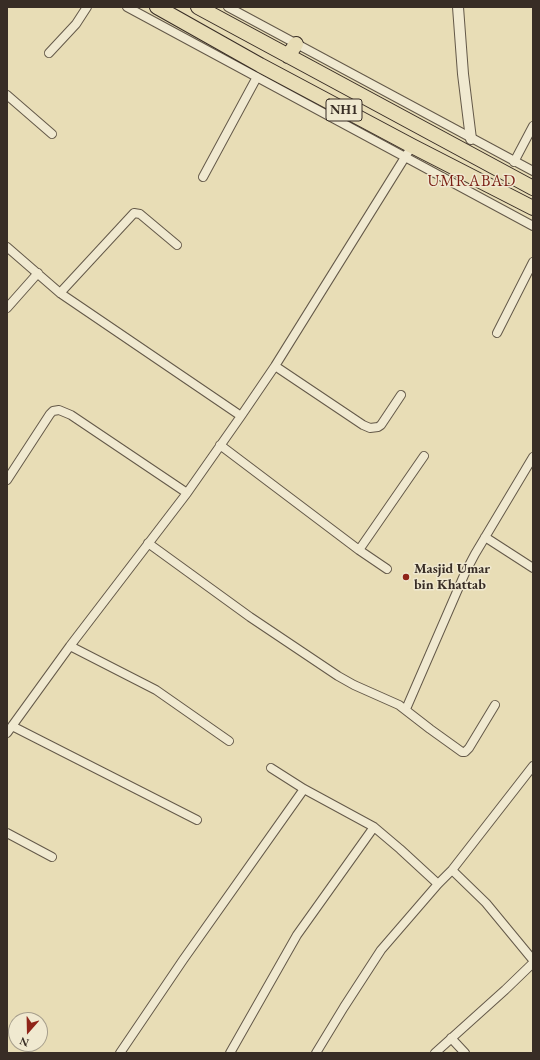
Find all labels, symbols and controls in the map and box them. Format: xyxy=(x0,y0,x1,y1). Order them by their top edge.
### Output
road number: NH1 xyxy=(326,99,362,121)
district label: UMRABAD xyxy=(428,172,516,192)
place label: Masjid Umar bin Khattab xyxy=(414,561,490,594)
marker: Masjid Umar bin Khattab xyxy=(401,572,411,582)
north arrow xyxy=(8,1012,48,1052)
text: N xyxy=(18,1034,31,1050)

